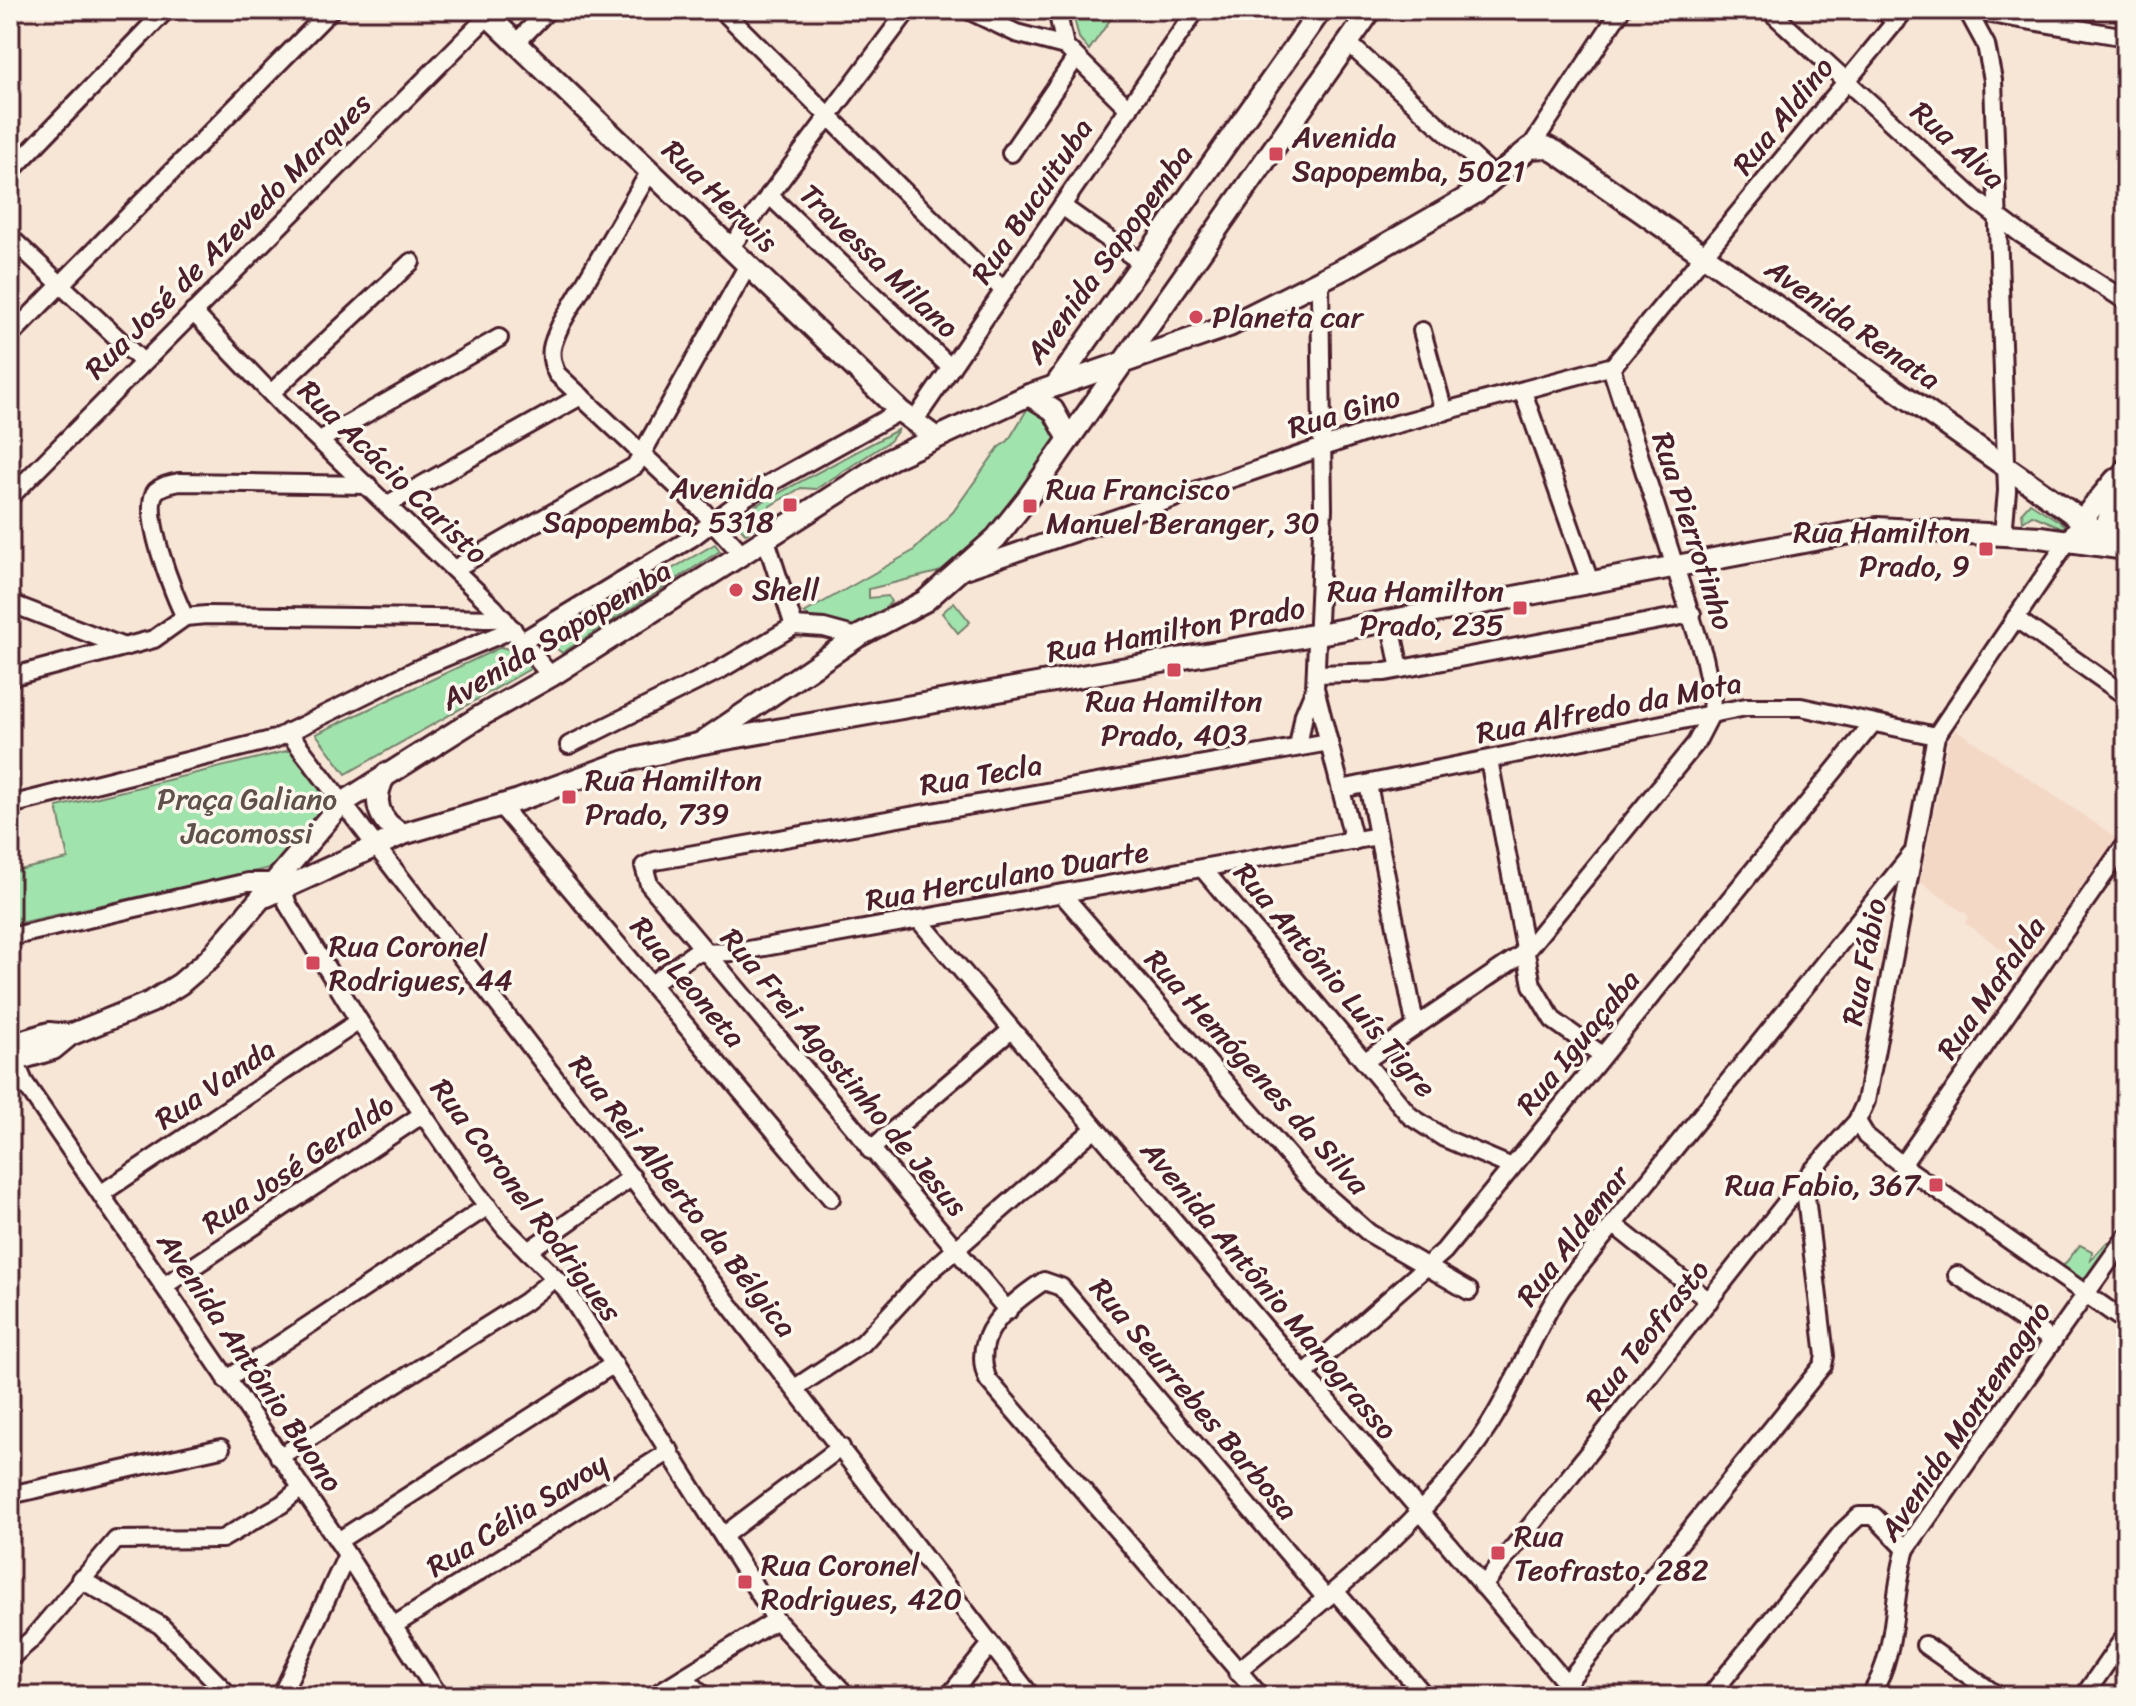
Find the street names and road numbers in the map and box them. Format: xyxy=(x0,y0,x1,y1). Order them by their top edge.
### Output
street label: Rua Aldino xyxy=(1718,44,1848,188)
street label: Rua José de Azevedo Marques xyxy=(71,79,385,393)
street label: Rua Alva xyxy=(1897,87,2019,203)
street label: Rua Bucuituba xyxy=(956,106,1108,296)
street label: Rua Herwis xyxy=(649,126,792,267)
street label: Avenida Sapopemba xyxy=(1010,132,1208,377)
street label: Travessa Milano xyxy=(786,170,972,352)
street label: Avenida Renata xyxy=(1753,242,1953,405)
street label: Rua Acácio Caristo xyxy=(284,366,502,578)
street label: Rua Gino xyxy=(1281,369,1407,455)
street label: Rua Pierrotinho xyxy=(1636,425,1750,637)
street label: Avenida Sapopemba xyxy=(429,544,682,726)
street label: Rua Hamilton Prado xyxy=(1043,581,1309,679)
street label: Rua Alfredo da Mota xyxy=(1472,656,1746,760)
street label: Rua Tecla xyxy=(916,738,1046,812)
street label: Rua Herculano Duarte xyxy=(861,825,1153,927)
street label: Rua Antônio Luís Tigre xyxy=(1219,849,1451,1111)
street label: Rua Fábio xyxy=(1825,894,1903,1030)
street label: Rua Leoneta xyxy=(616,903,760,1061)
street label: Rua Mafalda xyxy=(1921,904,2061,1071)
street label: Rua Frei Agostinho de Jesus xyxy=(706,915,982,1230)
street label: Rua Hemógenes da Silva xyxy=(1130,936,1384,1209)
street label: Rua Iguaçaba xyxy=(1501,956,1655,1128)
street label: Rua Vanda xyxy=(143,1023,287,1145)
street label: Rua Rei Alberto da Bélgica xyxy=(554,1042,812,1350)
street label: Rua Coronel Rodrigues xyxy=(416,1066,636,1334)
street label: Rua José Geraldo xyxy=(190,1079,406,1249)
street label: Avenida Antônio Manograsso xyxy=(1126,1126,1412,1453)
street label: Rua Aldemar xyxy=(1501,1152,1646,1319)
street label: Avenida Antônio Buono xyxy=(142,1219,358,1504)
street label: Rua Teofrasto xyxy=(1570,1247,1724,1423)
street label: Rua Seurrebes Barbosa xyxy=(1075,1265,1313,1533)
street label: Avenida Montemagno xyxy=(1863,1289,2066,1554)
street label: Rua Célia Savoy xyxy=(415,1437,619,1593)

